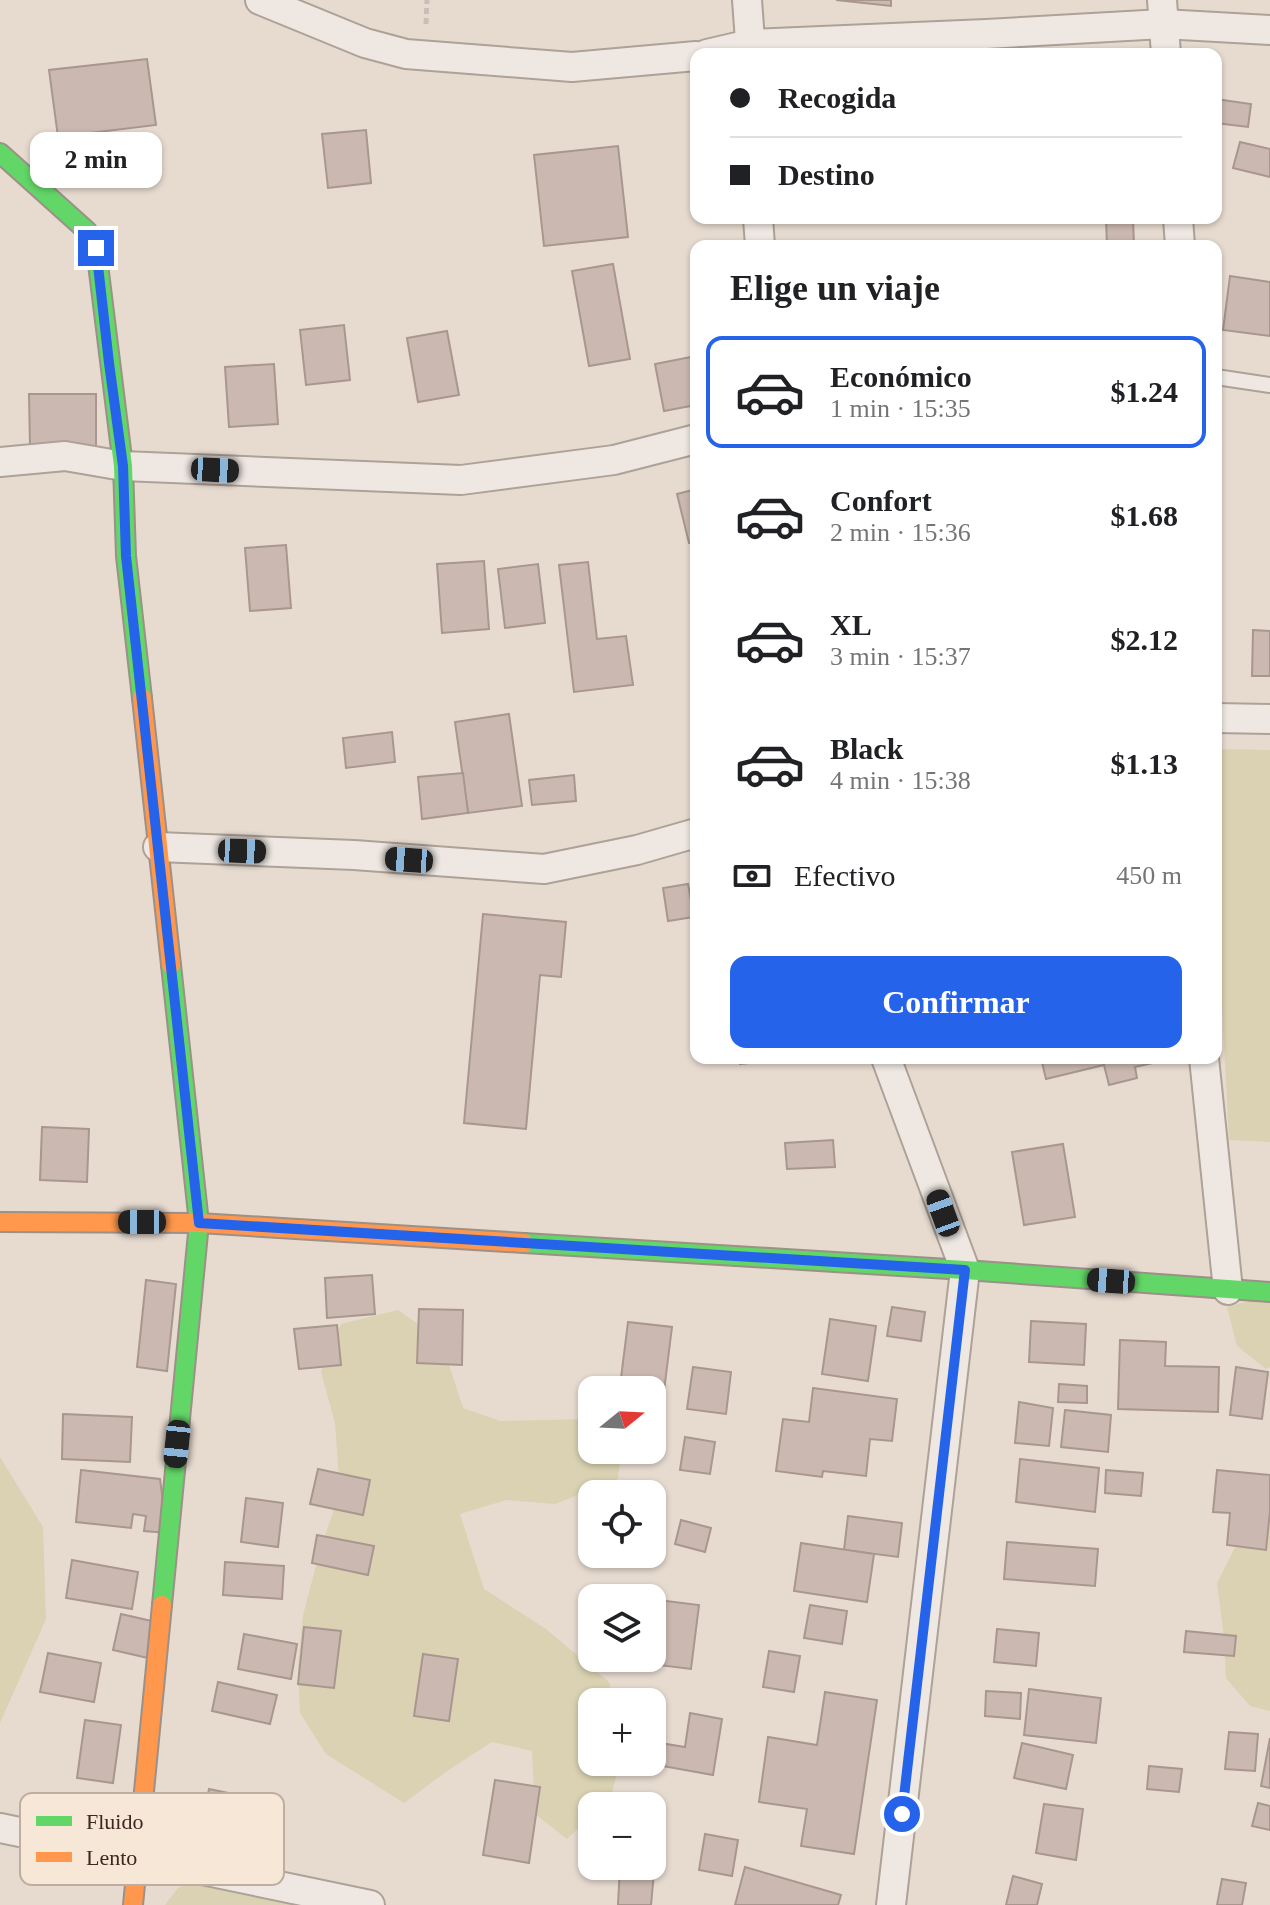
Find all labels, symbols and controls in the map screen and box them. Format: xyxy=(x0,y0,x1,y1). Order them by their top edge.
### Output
text: Recogida xyxy=(778,81,896,114)
callout: 2 min xyxy=(30,132,162,188)
text: 2 min xyxy=(65,145,127,174)
text: Destino xyxy=(778,158,875,191)
route end xyxy=(78,230,114,266)
text: Elige un viaje xyxy=(730,268,940,308)
icon: car xyxy=(734,356,806,428)
text: Económico xyxy=(830,360,972,393)
text: $1.24 xyxy=(1111,375,1178,408)
text: 1 min · 15:35 xyxy=(830,394,971,423)
car xyxy=(190,457,240,483)
icon: car xyxy=(734,480,806,552)
text: Confort xyxy=(830,484,932,517)
text: $1.68 xyxy=(1111,499,1178,532)
text: 2 min · 15:36 xyxy=(830,518,971,547)
icon: car xyxy=(734,604,806,676)
text: XL xyxy=(830,608,872,641)
text: $2.12 xyxy=(1111,623,1178,656)
text: 3 min · 15:37 xyxy=(830,642,971,671)
icon: car xyxy=(734,728,806,800)
text: Black xyxy=(830,732,903,765)
text: $1.13 xyxy=(1111,747,1178,780)
text: 4 min · 15:38 xyxy=(830,766,971,795)
car xyxy=(218,838,266,864)
car xyxy=(384,846,434,874)
icon: cash xyxy=(730,854,774,898)
text: Efectivo xyxy=(794,859,896,892)
text: 450 m xyxy=(1116,861,1182,890)
button: Confirmar xyxy=(730,956,1182,1048)
car xyxy=(924,1186,962,1240)
car xyxy=(118,1210,166,1234)
car xyxy=(1086,1267,1136,1295)
north arrow xyxy=(578,1376,666,1464)
map controls xyxy=(578,1376,666,1880)
car xyxy=(163,1419,191,1469)
button: locate xyxy=(578,1480,666,1568)
button: layers xyxy=(578,1584,666,1672)
button: + xyxy=(578,1688,666,1776)
button: − xyxy=(578,1792,666,1880)
legend xyxy=(20,1793,284,1885)
route start xyxy=(884,1796,920,1832)
text: Fluido xyxy=(86,1809,143,1834)
text: Lento xyxy=(86,1845,137,1870)

